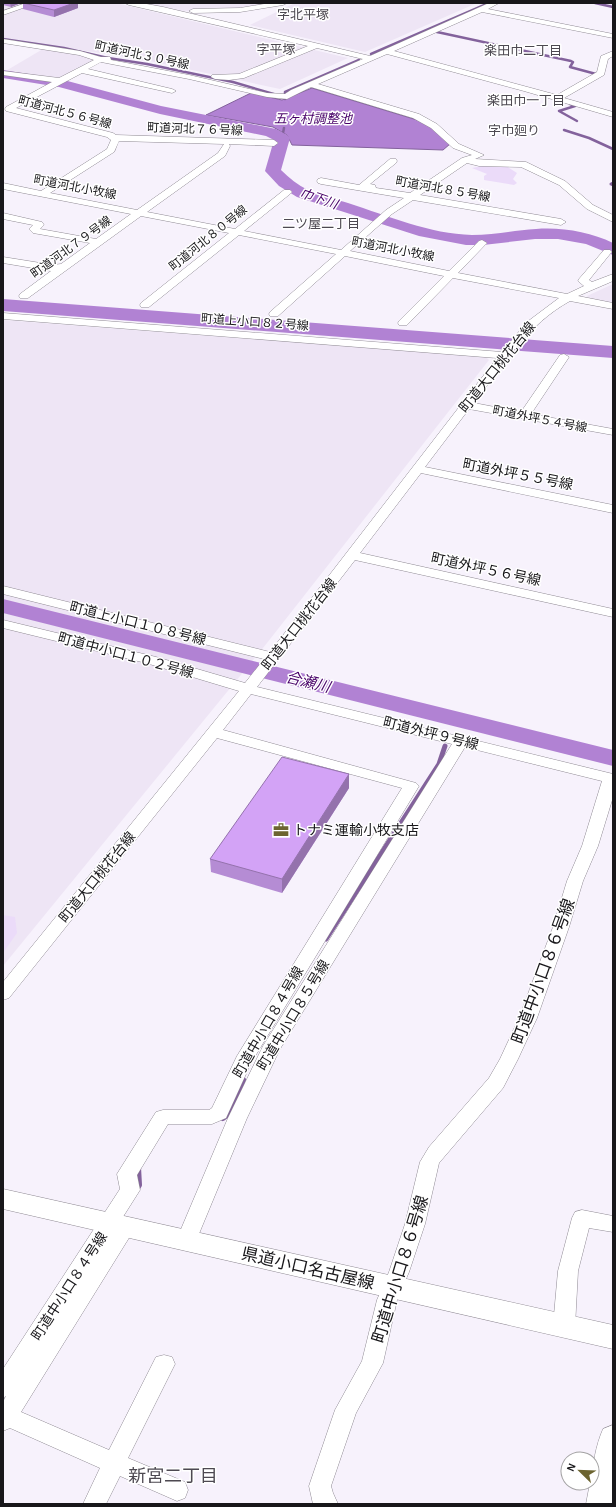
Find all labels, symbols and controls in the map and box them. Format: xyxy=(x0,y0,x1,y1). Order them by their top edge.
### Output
district label: 字北平塚 xyxy=(277,7,329,22)
street label: 町道河北３０号線 xyxy=(94,38,190,71)
district label: 字平塚 xyxy=(256,43,296,57)
district label: 楽田巾二丁目 xyxy=(484,43,562,58)
street label: 町道河北５６号線 xyxy=(17,93,113,130)
district label: 楽田巾一丁目 xyxy=(487,93,565,108)
water label: 五ヶ村調整池 xyxy=(274,112,354,126)
street label: 町道河北７６号線 xyxy=(147,120,243,137)
district label: 字巾廻り xyxy=(488,124,540,138)
street label: 町道河北小牧線 xyxy=(33,172,118,201)
street label: 町道河北８５号線 xyxy=(395,174,491,203)
water label: 巾下川 xyxy=(298,186,341,213)
street label: 町道河北８０号線 xyxy=(166,202,249,273)
street label: 町道河北７９号線 xyxy=(28,213,113,280)
district label: 二ツ屋二丁目 xyxy=(282,218,360,231)
street label: 町道河北小牧線 xyxy=(351,234,436,263)
street label: 町道上小口８２号線 xyxy=(201,311,309,332)
street label: 町道大口桃花台線 xyxy=(456,318,538,416)
street label: 町道外坪５４号線 xyxy=(492,403,588,434)
street label: 町道外坪５５号線 xyxy=(462,455,574,493)
street label: 町道外坪５６号線 xyxy=(430,550,542,588)
street label: 町道大口桃花台線 xyxy=(258,575,340,673)
street label: 町道上小口１０８号線 xyxy=(68,599,208,648)
street label: 町道中小口１０２号線 xyxy=(56,630,195,681)
water label: 合瀬川 xyxy=(284,669,334,696)
street label: 町道外坪９号線 xyxy=(382,713,480,753)
office icon: トナミ運輸小牧支店 xyxy=(272,821,290,839)
place label: トナミ運輸小牧支店 xyxy=(293,822,419,838)
street label: 町道大口桃花台線 xyxy=(56,828,138,926)
street label: 町道中小口８６号線 xyxy=(508,896,578,1046)
street label: 町道中小口８５号線 xyxy=(255,957,332,1073)
street label: 町道中小口８４号線 xyxy=(230,964,306,1081)
street label: 町道中小口８６号線 xyxy=(369,1193,431,1345)
street label: 町道中小口８４号線 xyxy=(29,1229,110,1343)
street label: 県道小口名古屋線 xyxy=(240,1244,376,1292)
north arrow xyxy=(560,1451,600,1491)
text: N xyxy=(565,1462,578,1473)
district label: 新宮二丁目 xyxy=(128,1467,218,1486)

